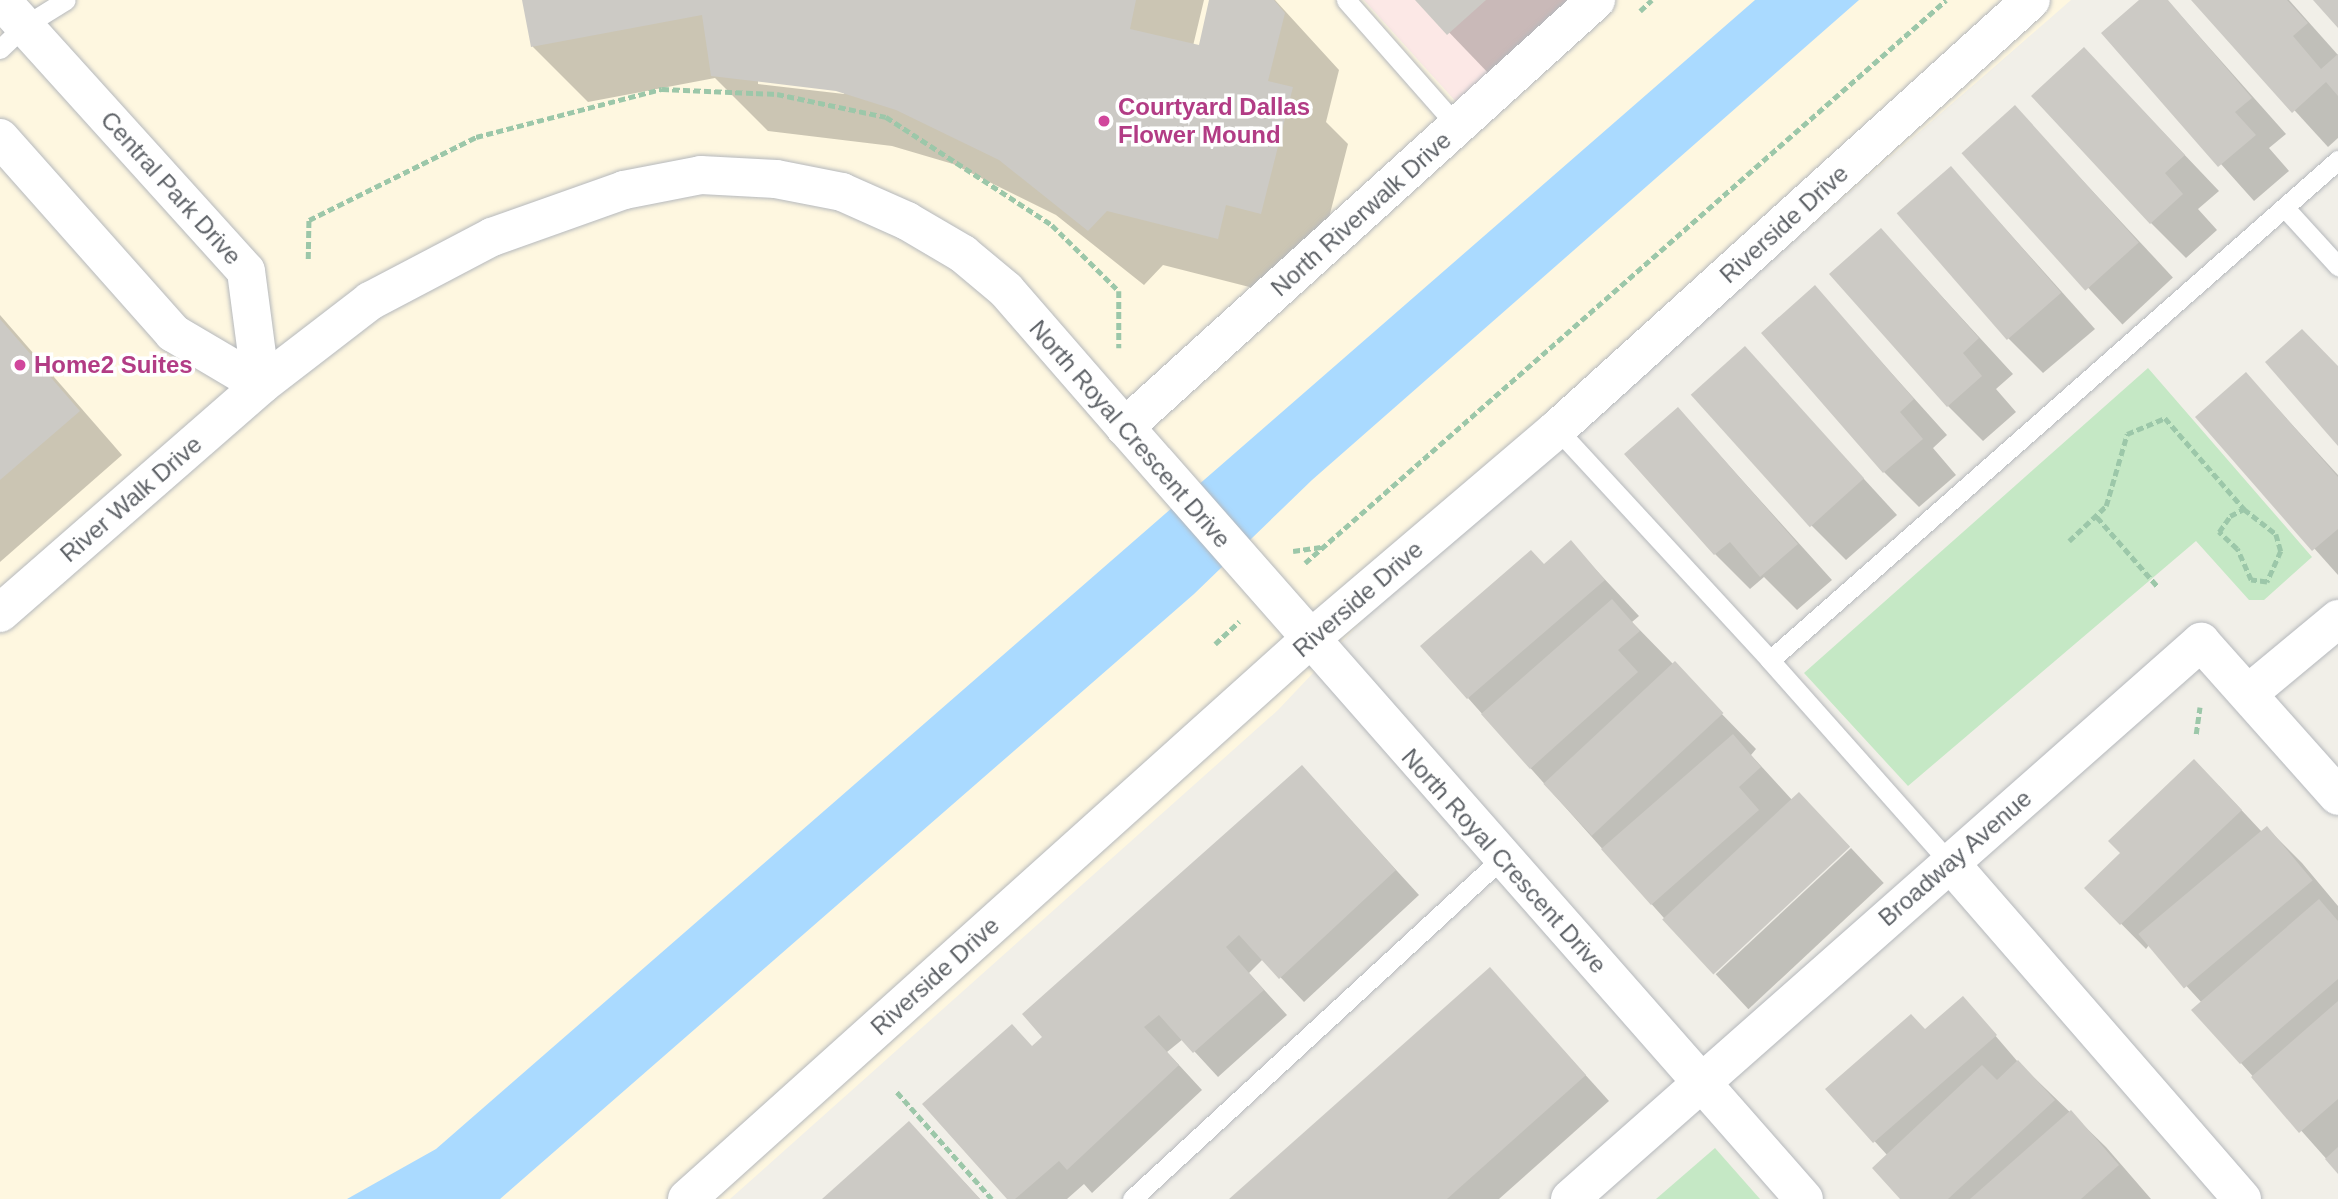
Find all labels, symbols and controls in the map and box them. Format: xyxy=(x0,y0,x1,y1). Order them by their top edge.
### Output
place label: Courtyard Dallas Flower Mound xyxy=(1118,93,1310,149)
street label: Central Park Drive xyxy=(95,106,247,270)
marker: Courtyard Dallas Flower Mound xyxy=(1096,113,1112,129)
street label: North Riverwalk Drive xyxy=(1265,126,1457,302)
street label: Riverside Drive xyxy=(1714,159,1854,289)
street label: North Royal Crescent Drive xyxy=(1023,314,1237,554)
place label: Home2 Suites xyxy=(34,351,193,379)
marker: Home2 Suites xyxy=(12,357,28,373)
street label: River Walk Drive xyxy=(54,430,208,568)
street label: Riverside Drive xyxy=(1287,535,1429,663)
street label: North Royal Crescent Drive xyxy=(1396,743,1612,979)
street label: Broadway Avenue xyxy=(1872,783,2038,933)
street label: Riverside Drive xyxy=(865,911,1005,1041)

